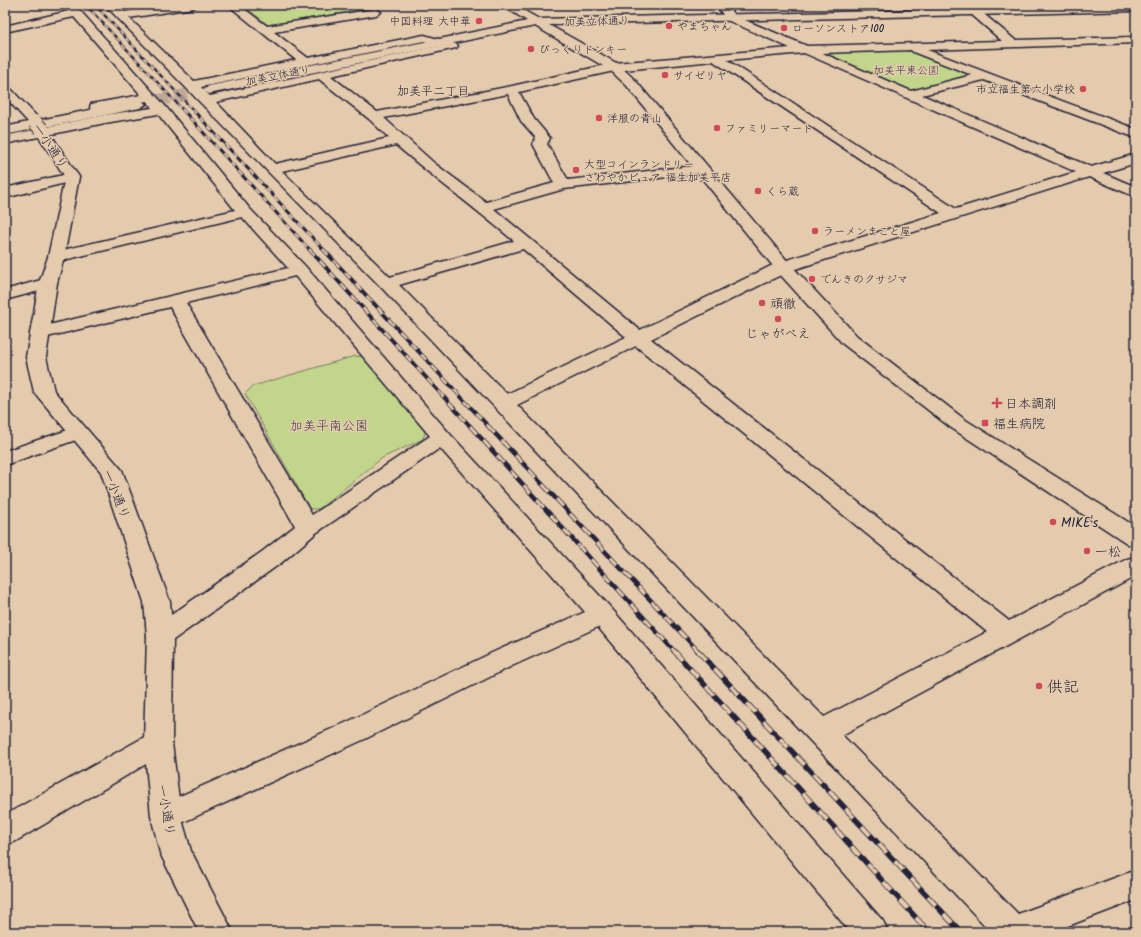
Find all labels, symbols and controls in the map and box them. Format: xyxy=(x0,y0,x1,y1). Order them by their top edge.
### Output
street label: 加美立体通り xyxy=(564,12,630,32)
place label: 中国料理 大中華 xyxy=(390,13,471,31)
marker: 中国料理 大中華 xyxy=(474,16,484,26)
place label: やまちゃん xyxy=(677,18,732,36)
place label: ローソンストア100 xyxy=(792,20,885,38)
marker: やまちゃん xyxy=(664,21,674,31)
marker: ローソンストア100 xyxy=(779,23,789,33)
place label: びっくりドンキー xyxy=(539,41,627,59)
marker: びっくりドンキー xyxy=(526,44,536,54)
street label: 加美立体通り xyxy=(244,61,312,91)
park label: 加美平東公園 xyxy=(873,62,939,80)
place label: サイゼリヤ xyxy=(673,67,727,85)
marker: サイゼリヤ xyxy=(660,70,670,80)
place label: 市立福生第六小学校 xyxy=(976,81,1075,99)
district label: 加美平二丁目 xyxy=(397,82,469,101)
marker: 市立福生第六小学校 xyxy=(1078,84,1088,94)
place label: 洋服の青山 xyxy=(607,110,662,128)
marker: 洋服の青山 xyxy=(594,113,604,123)
street label: 一小通り xyxy=(27,119,73,174)
place label: ファミリーマート xyxy=(725,120,813,138)
marker: ファミリーマート xyxy=(712,123,722,133)
place label: 大型コインランドリー さわやかピュア 福生加美平店 xyxy=(584,156,731,187)
marker: 大型コインランドリー さわやかピュア 福生加美平店 xyxy=(571,165,581,175)
place label: くら蔵 xyxy=(766,183,799,201)
marker: くら蔵 xyxy=(753,186,763,196)
place label: ラーメンまこと屋 xyxy=(823,223,911,241)
marker: ラーメンまこと屋 xyxy=(810,226,820,236)
place label: でんきのクサジマ xyxy=(820,271,908,289)
marker: でんきのクサジマ xyxy=(807,274,817,284)
place label: 頑徹 xyxy=(770,294,796,315)
marker: 頑徹 xyxy=(757,298,767,308)
marker: じゃがべえ xyxy=(773,314,783,324)
place label: じゃがべえ xyxy=(745,324,811,345)
place label: 日本調剤 xyxy=(1005,394,1057,415)
marker: 日本調剤 xyxy=(992,398,1002,408)
place label: 福生病院 xyxy=(993,414,1045,435)
park label: 加美平南公園 xyxy=(290,416,368,437)
marker: 福生病院 xyxy=(980,418,990,428)
street label: 一小通り xyxy=(96,467,135,523)
place label: MIKE's xyxy=(1061,513,1098,534)
marker: MIKE's xyxy=(1048,517,1058,527)
place label: 一松 xyxy=(1095,542,1121,563)
marker: 一松 xyxy=(1082,546,1092,556)
place label: 供記 xyxy=(1047,675,1079,700)
marker: 供記 xyxy=(1034,681,1044,691)
street label: 一小通り xyxy=(151,783,180,838)

